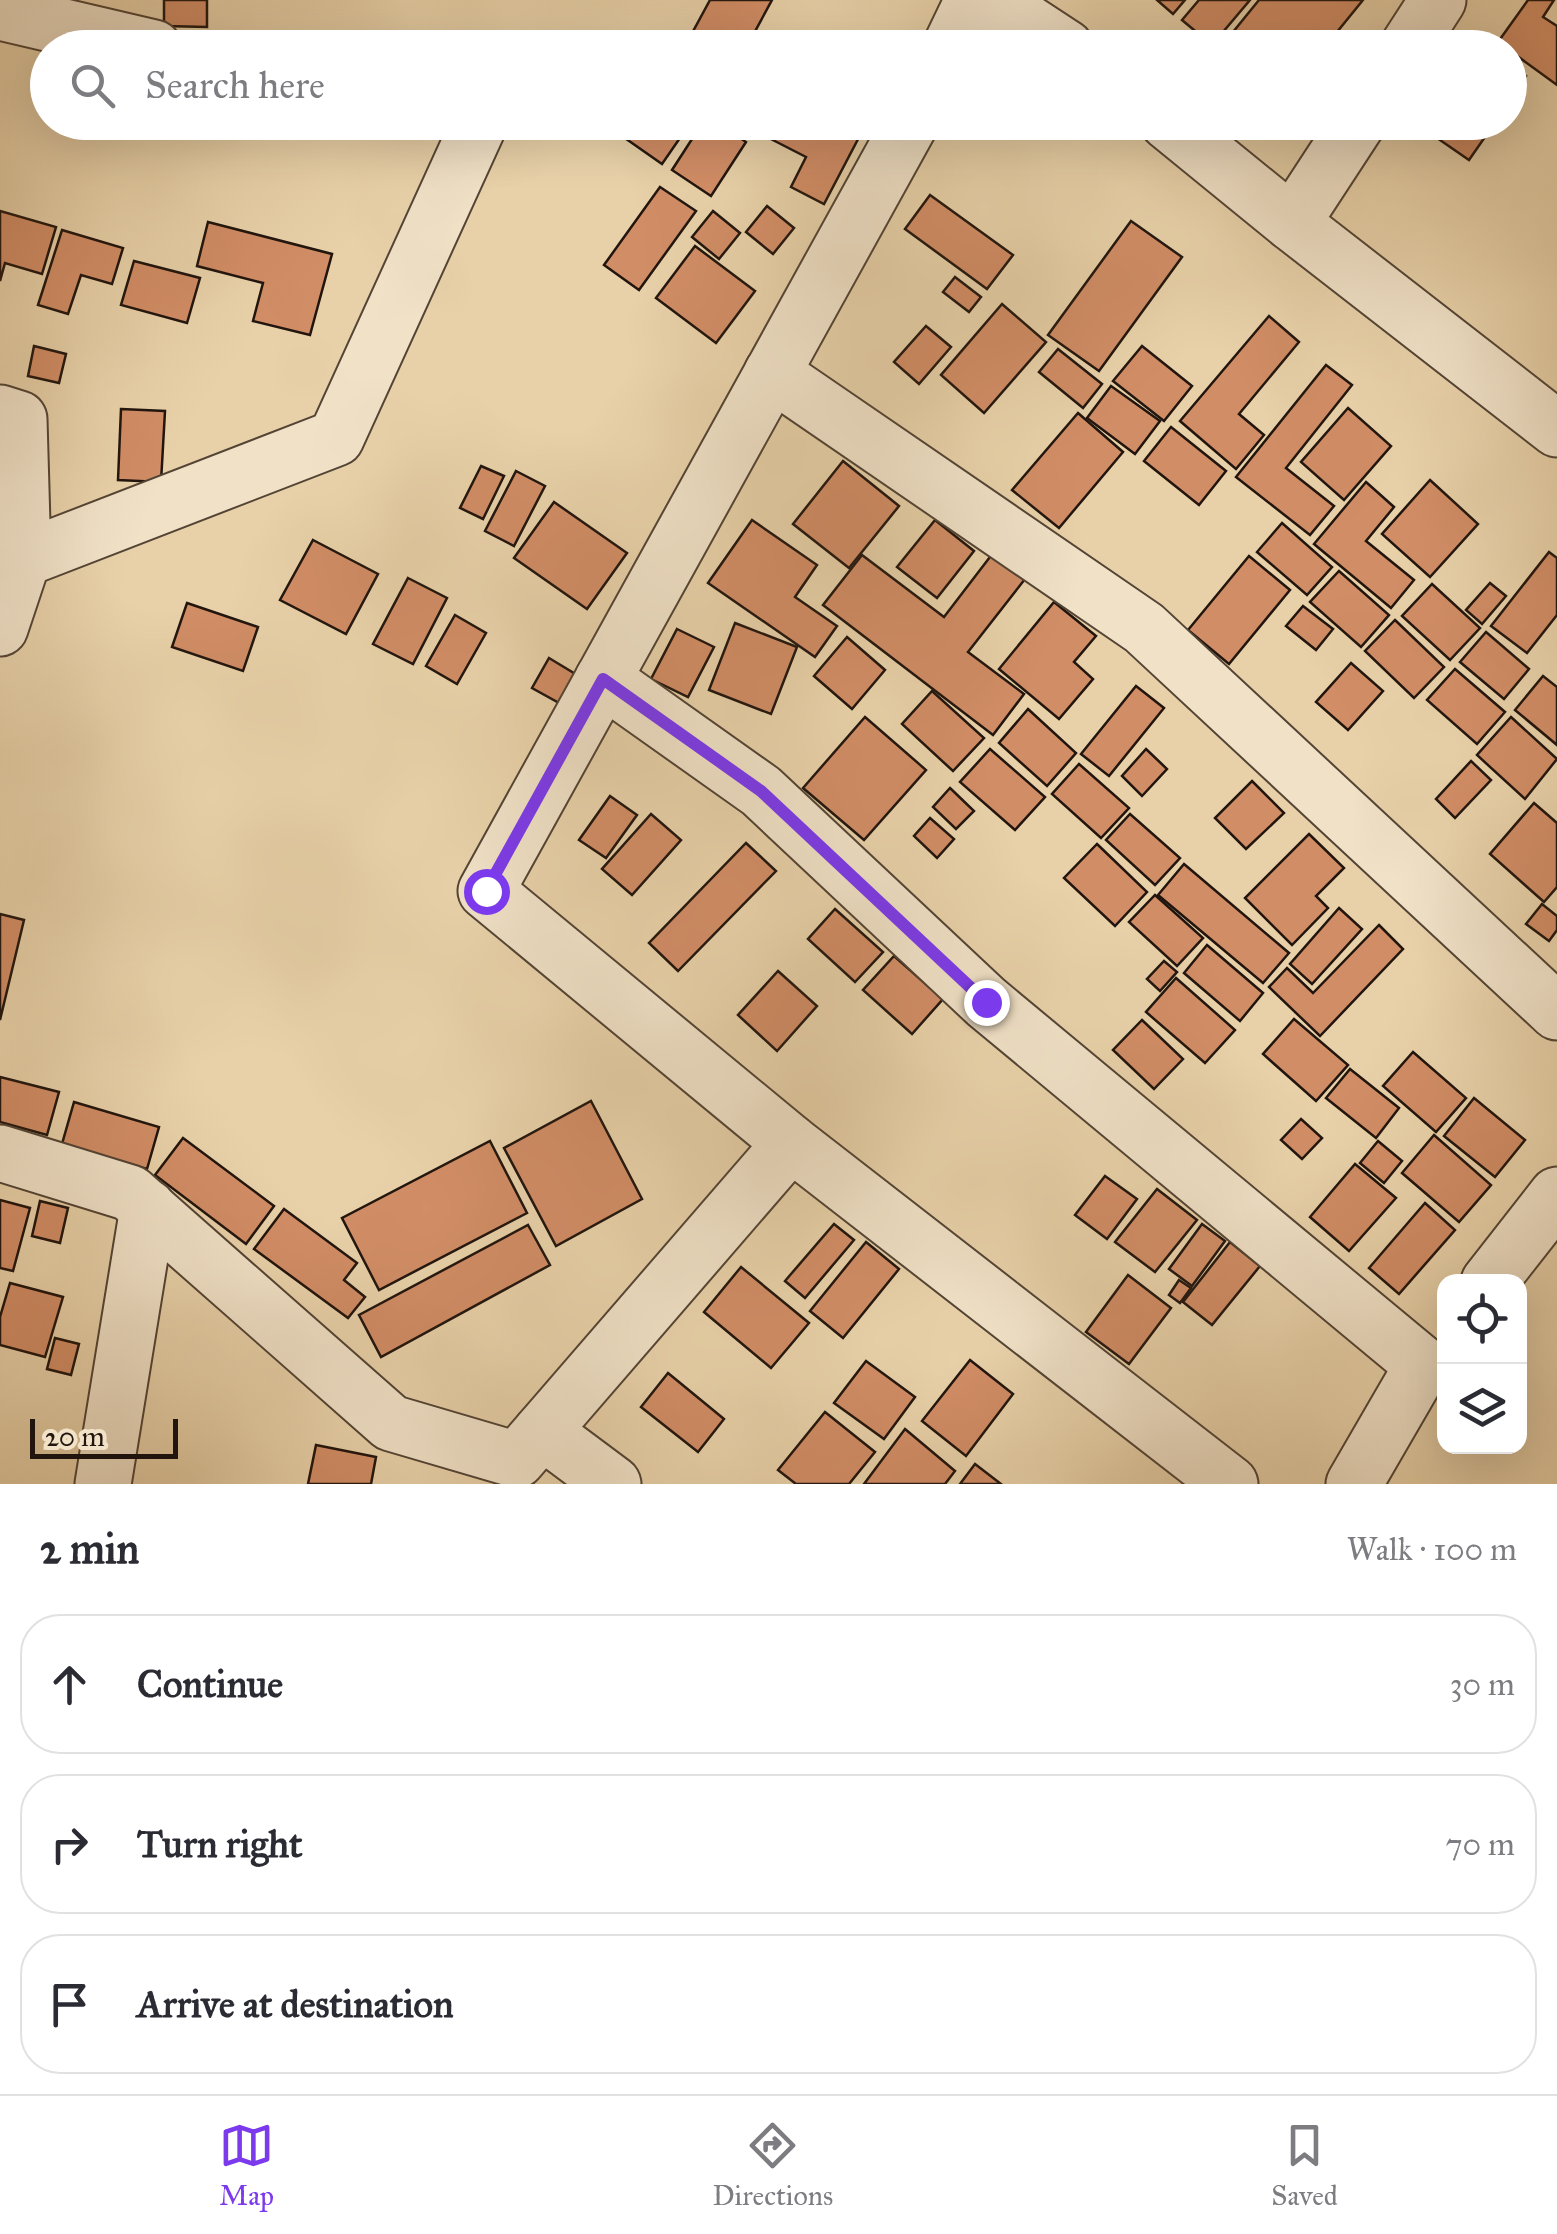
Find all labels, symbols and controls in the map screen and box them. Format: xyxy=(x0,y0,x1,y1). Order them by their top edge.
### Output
search box xyxy=(30,30,1527,140)
icon: search xyxy=(65,58,120,113)
text: Search here xyxy=(145,62,325,108)
route start xyxy=(464,869,510,915)
route end xyxy=(964,980,1010,1026)
map controls xyxy=(1437,1274,1527,1454)
button: locate xyxy=(1437,1274,1527,1364)
button: layers xyxy=(1437,1364,1527,1454)
scale bar xyxy=(30,1414,178,1458)
text: 20 m xyxy=(45,1419,105,1454)
text: 2 min xyxy=(40,1523,139,1575)
text: Walk · 100 m xyxy=(1347,1530,1517,1569)
icon: ahead xyxy=(42,1657,97,1712)
text: Continue xyxy=(137,1661,283,1707)
text: 30 m xyxy=(1450,1665,1515,1704)
icon: right xyxy=(42,1817,97,1872)
text: Turn right xyxy=(137,1821,303,1867)
text: 70 m xyxy=(1446,1825,1515,1864)
icon: arrive xyxy=(42,1977,97,2032)
text: Arrive at destination xyxy=(137,1981,454,2027)
tab: Map xyxy=(219,2118,274,2213)
tab: Directions xyxy=(712,2118,833,2213)
tab: Saved xyxy=(1271,2118,1338,2213)

